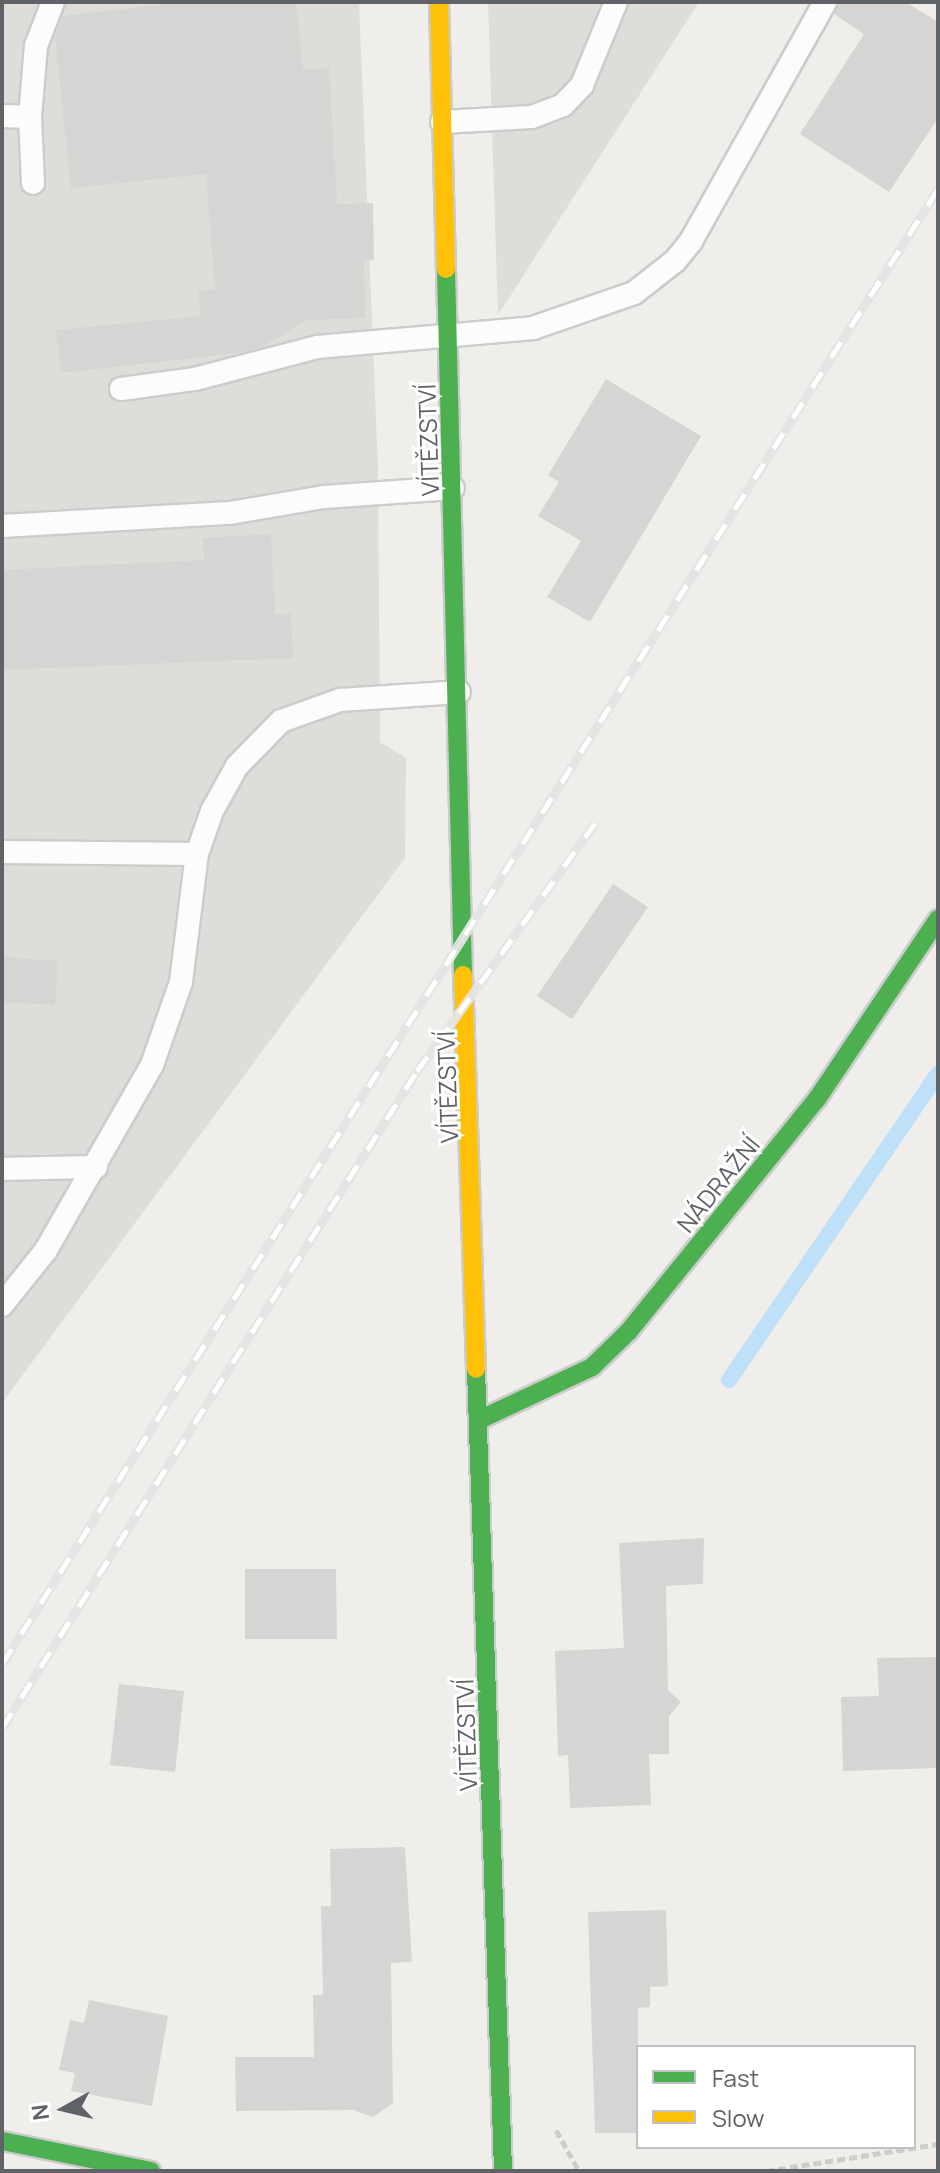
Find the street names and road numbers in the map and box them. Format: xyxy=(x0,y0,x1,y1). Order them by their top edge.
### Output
street label: VÍTĚZSTVÍ xyxy=(412,384,444,496)
street label: VÍTĚZSTVÍ xyxy=(431,1031,463,1143)
street label: NÁDRAŽNÍ xyxy=(671,1130,765,1238)
street label: VÍTĚZSTVÍ xyxy=(450,1679,482,1791)

